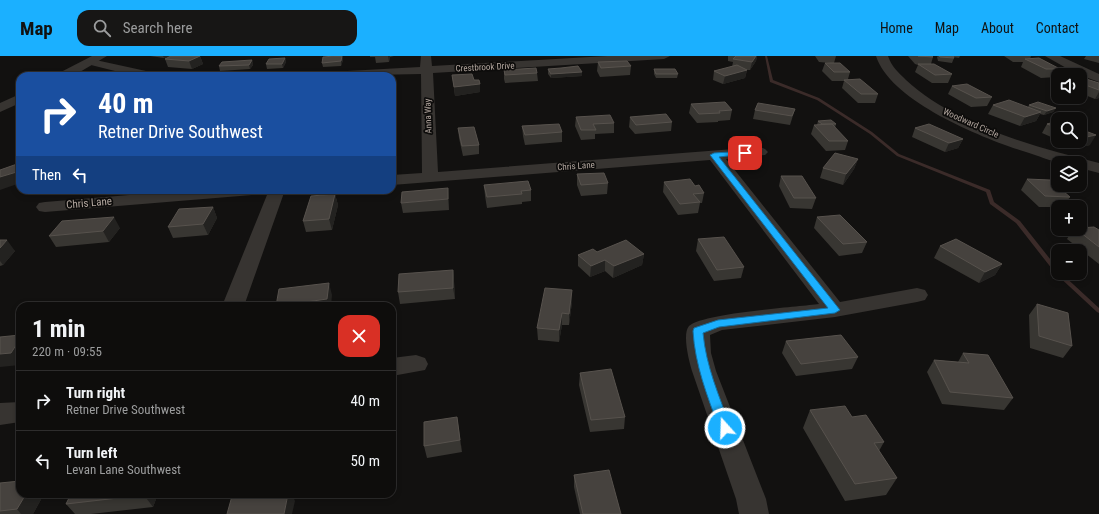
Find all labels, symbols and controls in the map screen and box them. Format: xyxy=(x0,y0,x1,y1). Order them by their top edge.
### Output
search box xyxy=(77,10,357,46)
text: Map xyxy=(20,17,53,40)
icon: search xyxy=(91,17,113,39)
text: Search here xyxy=(123,19,193,37)
text: Home xyxy=(880,20,913,36)
text: Map xyxy=(935,20,959,36)
text: About xyxy=(981,20,1014,36)
text: Contact xyxy=(1036,20,1079,36)
street label: Crestbrook Drive xyxy=(455,60,515,74)
map controls xyxy=(1051,68,1087,280)
button: sound xyxy=(1051,68,1087,104)
text: 40 m xyxy=(98,87,154,120)
icon: right xyxy=(32,88,84,140)
street label: Anna Way xyxy=(422,98,434,134)
street label: Woodward Circle xyxy=(942,106,1000,140)
button: search xyxy=(1051,112,1087,148)
text: Retner Drive Southwest xyxy=(98,121,263,142)
pin xyxy=(728,136,762,170)
icon: arrive xyxy=(734,142,756,164)
button: layers xyxy=(1051,156,1087,192)
street label: Chris Lane xyxy=(557,160,595,172)
icon: left xyxy=(69,164,91,186)
text: Then xyxy=(32,166,61,184)
street label: Chris Lane xyxy=(66,195,112,211)
button: + xyxy=(1051,200,1087,236)
button: − xyxy=(1051,244,1087,280)
text: 1 min xyxy=(32,315,85,343)
button: close xyxy=(338,315,380,357)
text: 220 m · 09:55 xyxy=(32,344,102,359)
text: Turn right xyxy=(66,384,125,402)
icon: right xyxy=(32,390,54,412)
text: 40 m xyxy=(350,392,380,410)
text: Retner Drive Southwest xyxy=(66,402,185,417)
position arrow xyxy=(704,407,746,449)
text: Turn left xyxy=(66,444,117,462)
icon: left xyxy=(32,450,54,472)
text: 50 m xyxy=(350,452,380,470)
text: Levan Lane Southwest xyxy=(66,462,181,477)

